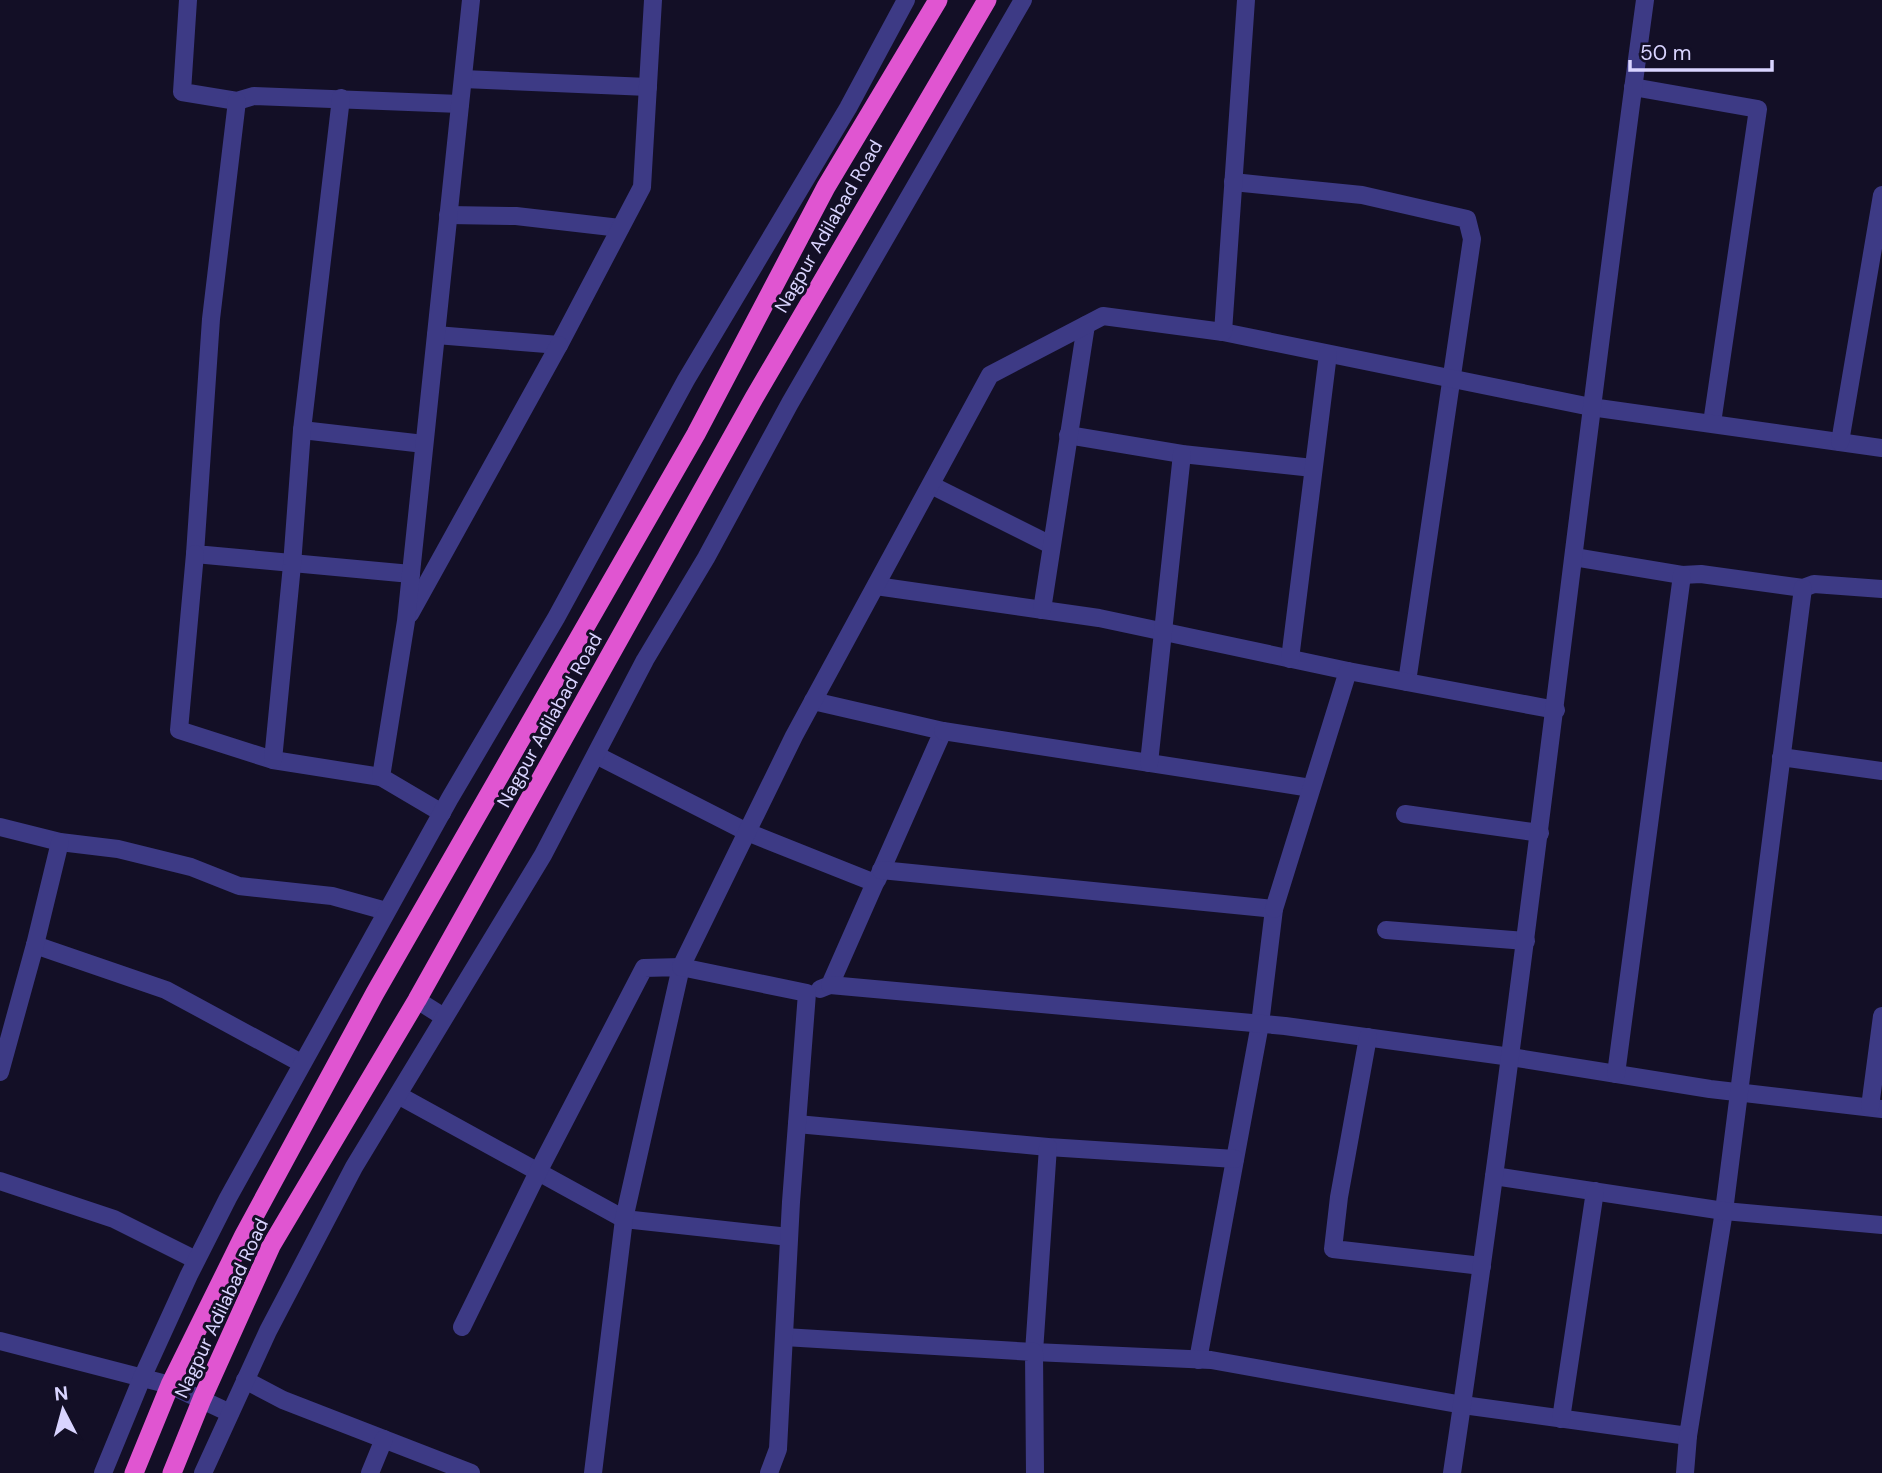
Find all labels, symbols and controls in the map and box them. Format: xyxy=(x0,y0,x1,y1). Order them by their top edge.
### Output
scale bar xyxy=(1630,28,1772,72)
text: 50 m xyxy=(1640,39,1691,67)
street label: Nagpur Adilabad Road xyxy=(769,135,888,317)
street label: Nagpur Adilabad Road xyxy=(491,629,608,812)
street label: Nagpur Adilabad Road xyxy=(169,1214,274,1402)
north arrow xyxy=(28,1375,98,1445)
text: N xyxy=(53,1380,69,1407)

